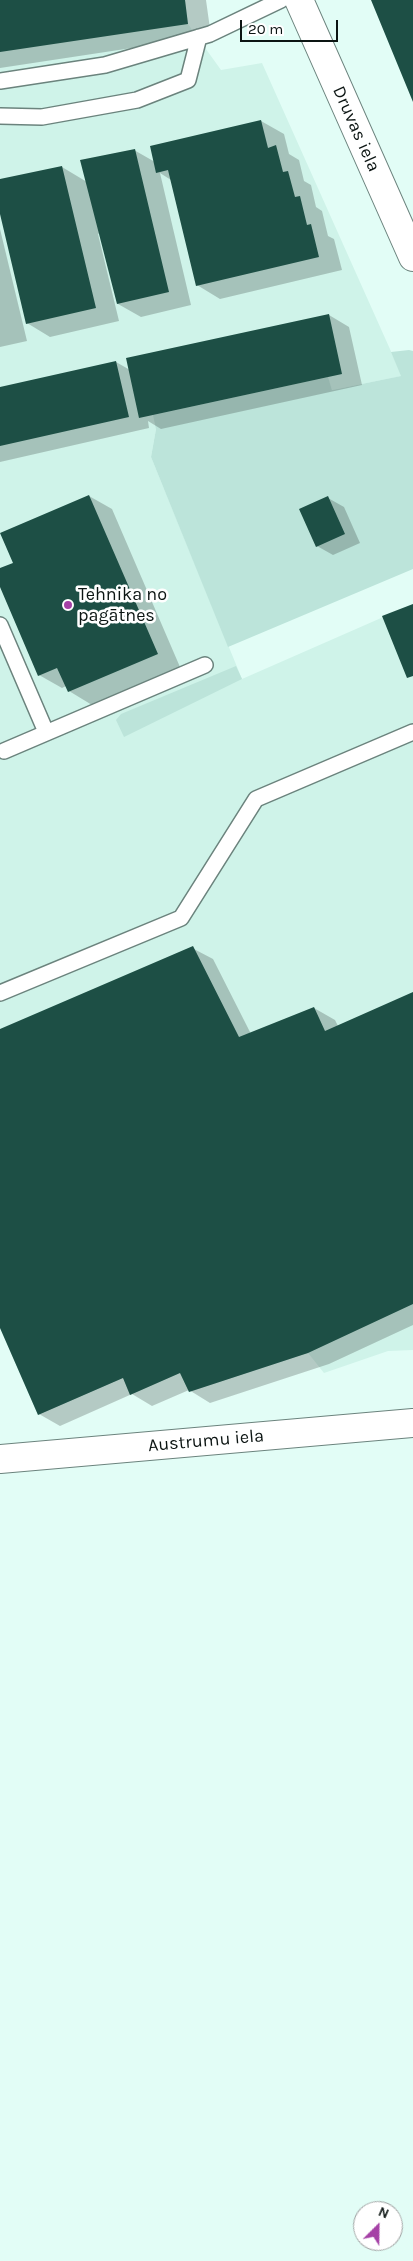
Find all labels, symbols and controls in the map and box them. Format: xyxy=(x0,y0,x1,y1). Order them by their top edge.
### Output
scale bar xyxy=(243,10,340,42)
text: 20 m xyxy=(248,20,283,38)
street label: Druvas iela xyxy=(328,83,384,175)
place label: Tehnika no pagātnes xyxy=(78,584,167,626)
marker: Tehnika no pagātnes xyxy=(62,599,74,611)
street label: Austrumu iela xyxy=(147,1425,265,1457)
north arrow xyxy=(353,2201,403,2251)
text: N xyxy=(376,2203,392,2222)

